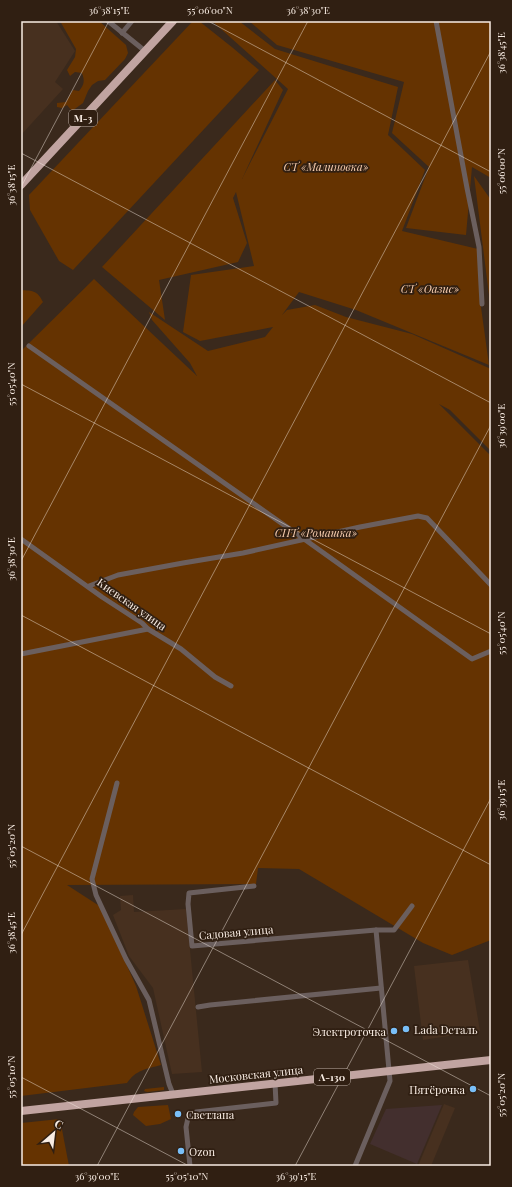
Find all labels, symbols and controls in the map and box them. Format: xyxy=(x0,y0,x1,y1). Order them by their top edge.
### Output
text: 36°38'15"E xyxy=(88,3,130,17)
text: 55°06'00"N xyxy=(187,3,233,17)
text: 36°38'30"E xyxy=(286,3,330,17)
text: 36°38'45"E xyxy=(494,32,508,74)
road number: М-3 xyxy=(69,110,97,126)
text: 55°06'00"N xyxy=(494,148,508,194)
park label: СТ «Малиновка» xyxy=(284,159,369,174)
text: 36°38'15"E xyxy=(4,164,18,206)
park label: СТ «Оазис» xyxy=(401,281,460,296)
text: 55°05'40"N xyxy=(4,362,18,406)
text: 36°39'00"E xyxy=(494,404,508,448)
park label: СНТ «Ромашка» xyxy=(275,525,358,540)
text: 36°38'30"E xyxy=(4,537,18,581)
street label: Киевская улица xyxy=(94,575,170,634)
text: 55°05'40"N xyxy=(494,611,508,655)
text: 36°39'15"E xyxy=(494,780,508,820)
text: 55°05'20"N xyxy=(4,824,18,868)
text: 36°38'45"E xyxy=(4,912,18,954)
street label: Садовая улица xyxy=(198,921,274,943)
place label: Lada Dеталь xyxy=(414,1022,478,1037)
place label: Электроточка xyxy=(313,1024,387,1039)
marker: Lada Dеталь xyxy=(401,1024,411,1034)
marker: Электроточка xyxy=(389,1026,399,1036)
text: 55°05'10"N xyxy=(4,1056,18,1098)
street label: Московская улица xyxy=(208,1062,304,1086)
road number: А-130 xyxy=(314,1069,350,1085)
text: 55°05'20"N xyxy=(494,1073,508,1117)
place label: Пятёрочка xyxy=(409,1082,466,1097)
marker: Пятёрочка xyxy=(468,1084,478,1094)
place label: Светлана xyxy=(186,1107,235,1122)
marker: Светлана xyxy=(173,1109,183,1119)
north arrow xyxy=(34,1113,74,1153)
text: С xyxy=(52,1115,66,1132)
place label: Ozon xyxy=(189,1144,215,1159)
marker: Ozon xyxy=(176,1146,186,1156)
text: 36°39'00"E xyxy=(75,1169,119,1183)
text: 55°05'10"N xyxy=(166,1169,208,1183)
text: 36°39'15"E xyxy=(276,1169,316,1183)

